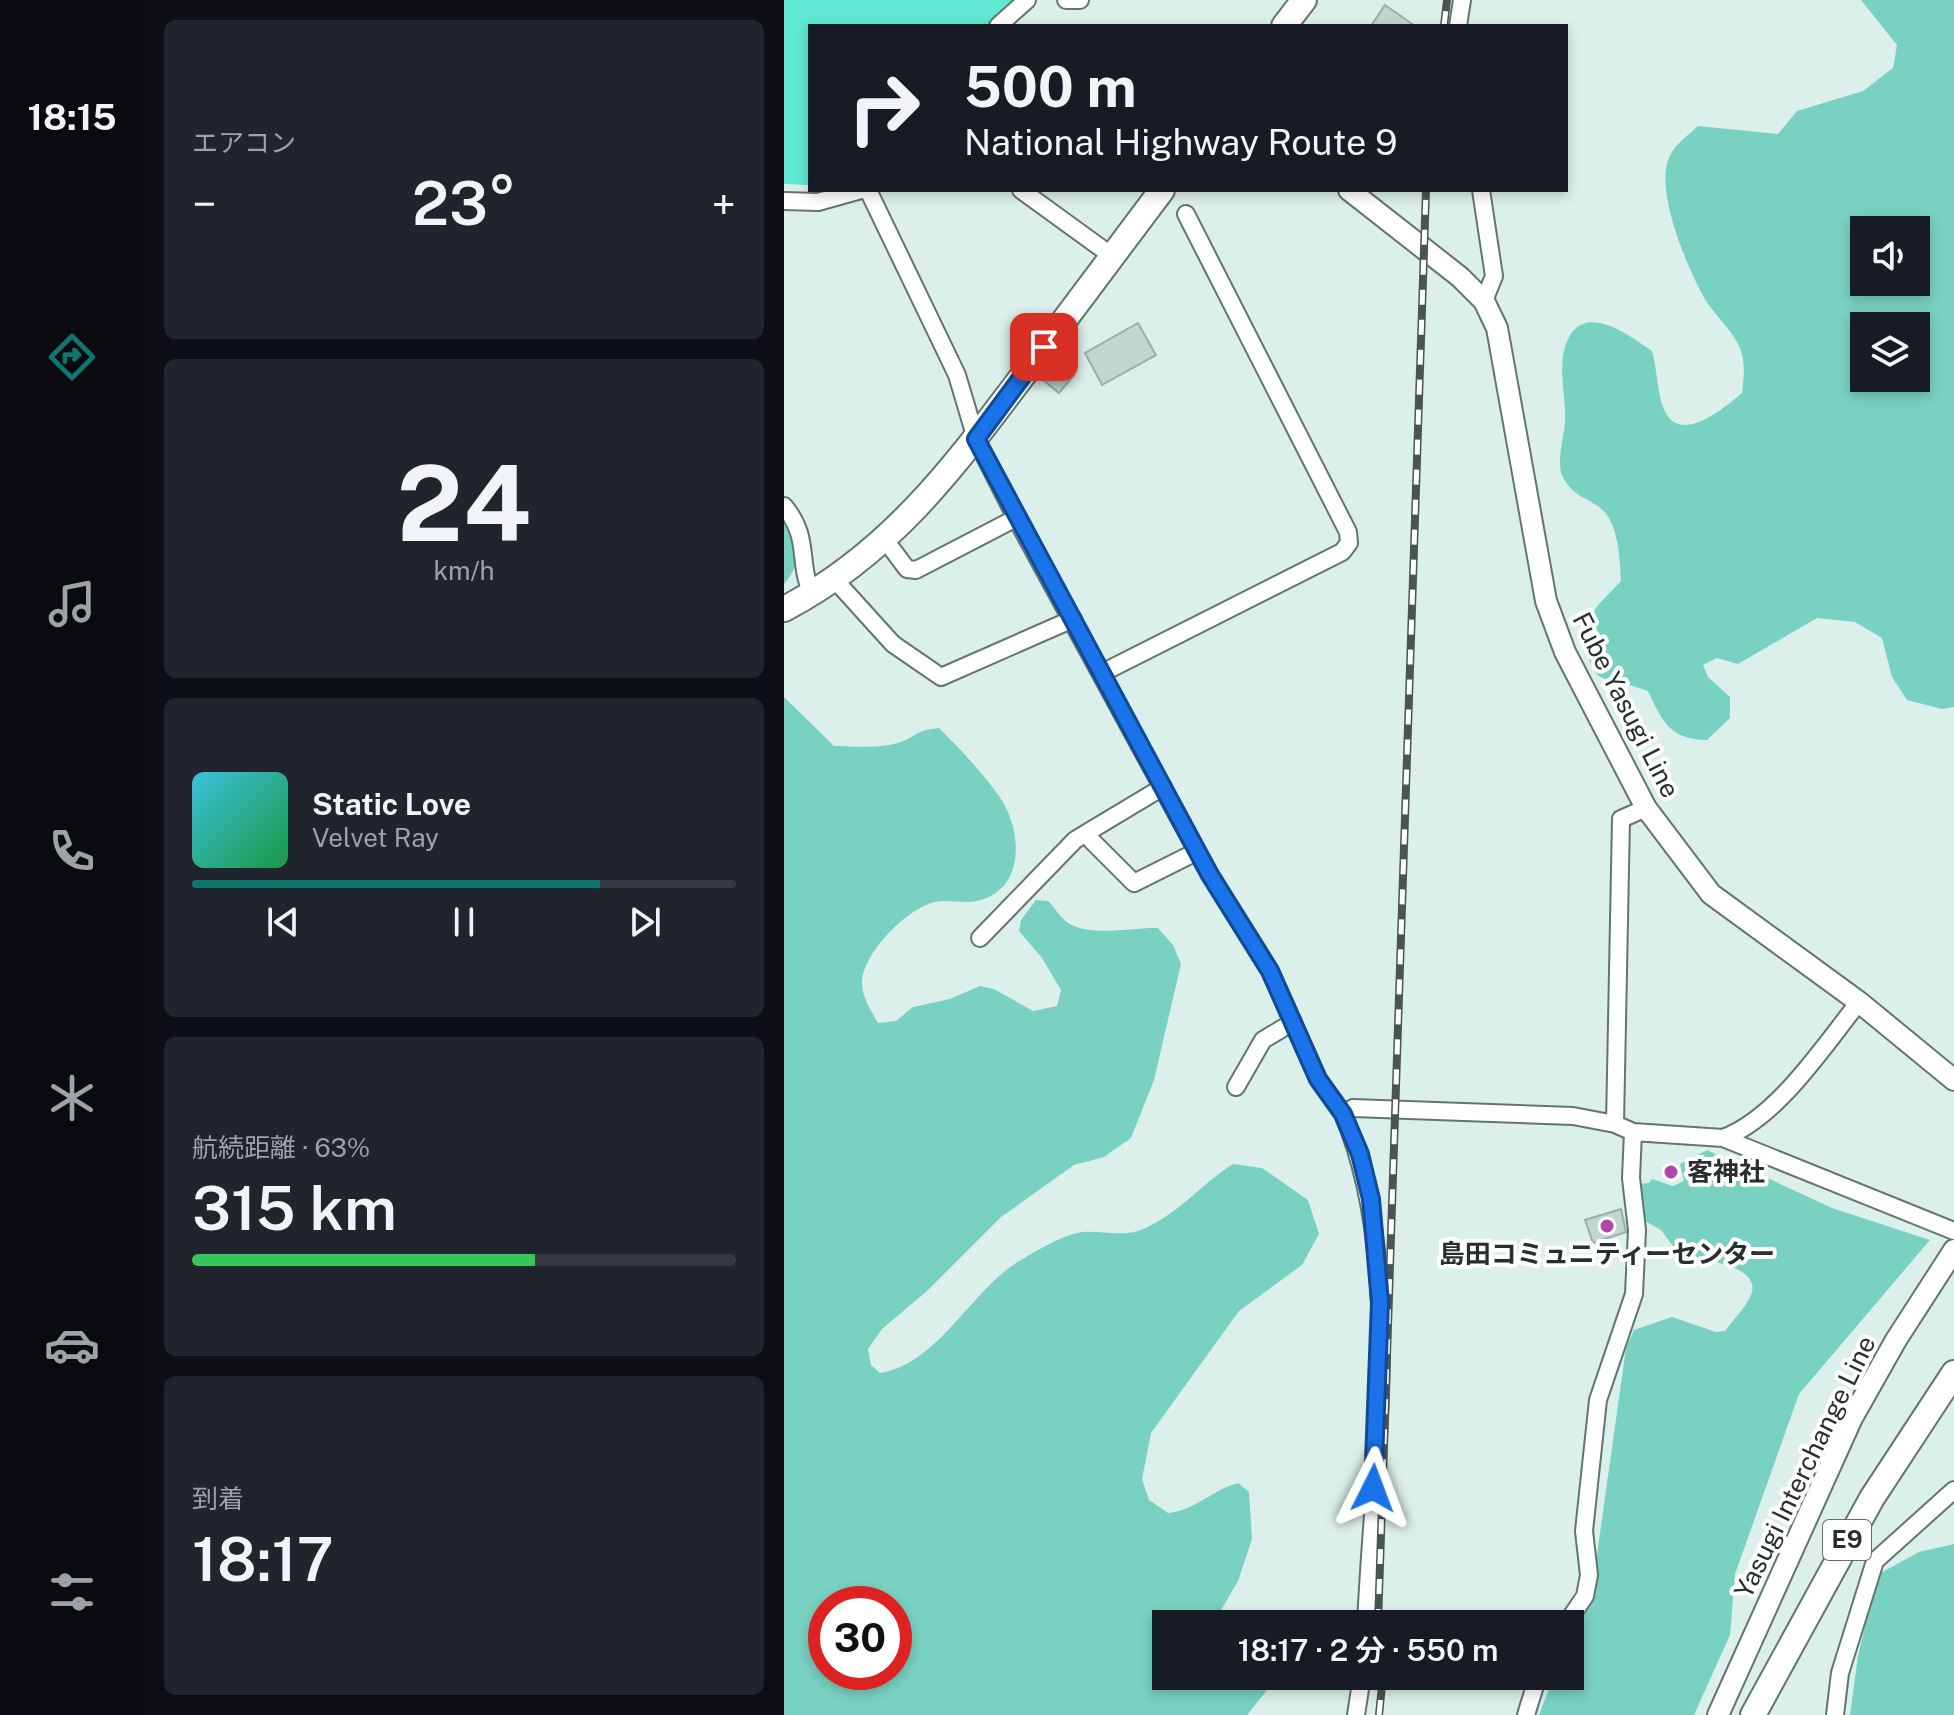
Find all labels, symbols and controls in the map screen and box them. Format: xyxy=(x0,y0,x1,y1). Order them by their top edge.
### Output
text: 500 m xyxy=(964,54,1137,120)
icon: right xyxy=(832,56,936,160)
text: 18:15 xyxy=(28,96,116,138)
text: National Highway Route 9 xyxy=(964,121,1397,163)
text: エアコン xyxy=(192,127,296,158)
text: 23° xyxy=(412,168,516,239)
text: − xyxy=(192,178,216,230)
text: + xyxy=(712,178,736,230)
map controls xyxy=(1850,216,1930,392)
button: sound xyxy=(1850,216,1930,296)
button: layers xyxy=(1850,312,1930,392)
pin xyxy=(1010,313,1078,381)
icon: arrive xyxy=(1022,325,1066,369)
icon: directions xyxy=(44,329,100,385)
text: 24 xyxy=(397,442,531,564)
text: km/h xyxy=(433,555,495,586)
icon: music xyxy=(44,576,100,632)
street label: Fube Yasugi Line xyxy=(1566,607,1686,803)
text: Static Love xyxy=(312,786,471,822)
text: Velvet Ray xyxy=(312,822,439,853)
icon: phone xyxy=(44,823,100,879)
icon: previous xyxy=(261,900,305,944)
icon: pause xyxy=(442,900,486,944)
icon: next xyxy=(623,900,667,944)
icon: climate xyxy=(44,1070,100,1126)
text: 航続距離 · 63% xyxy=(192,1132,370,1163)
place label: 客神社 xyxy=(1687,1156,1765,1187)
marker: 客神社 xyxy=(1662,1163,1680,1181)
text: 315 km xyxy=(192,1173,397,1244)
marker: 島田コミュニティーセンター xyxy=(1598,1217,1616,1235)
place label: 島田コミュニティーセンター xyxy=(1439,1238,1775,1269)
icon: car xyxy=(44,1317,100,1373)
street label: Yasugi Interchange Line xyxy=(1727,1331,1882,1603)
position arrow xyxy=(1331,1446,1415,1530)
text: 到着 xyxy=(192,1483,244,1514)
road number: E9 xyxy=(1823,1520,1871,1560)
text: 18:17 xyxy=(192,1524,334,1595)
icon: filters xyxy=(44,1564,100,1620)
speed limit sign: 30 xyxy=(808,1586,912,1690)
text: 18:17 · 2 分 · 550 m xyxy=(1238,1632,1498,1668)

